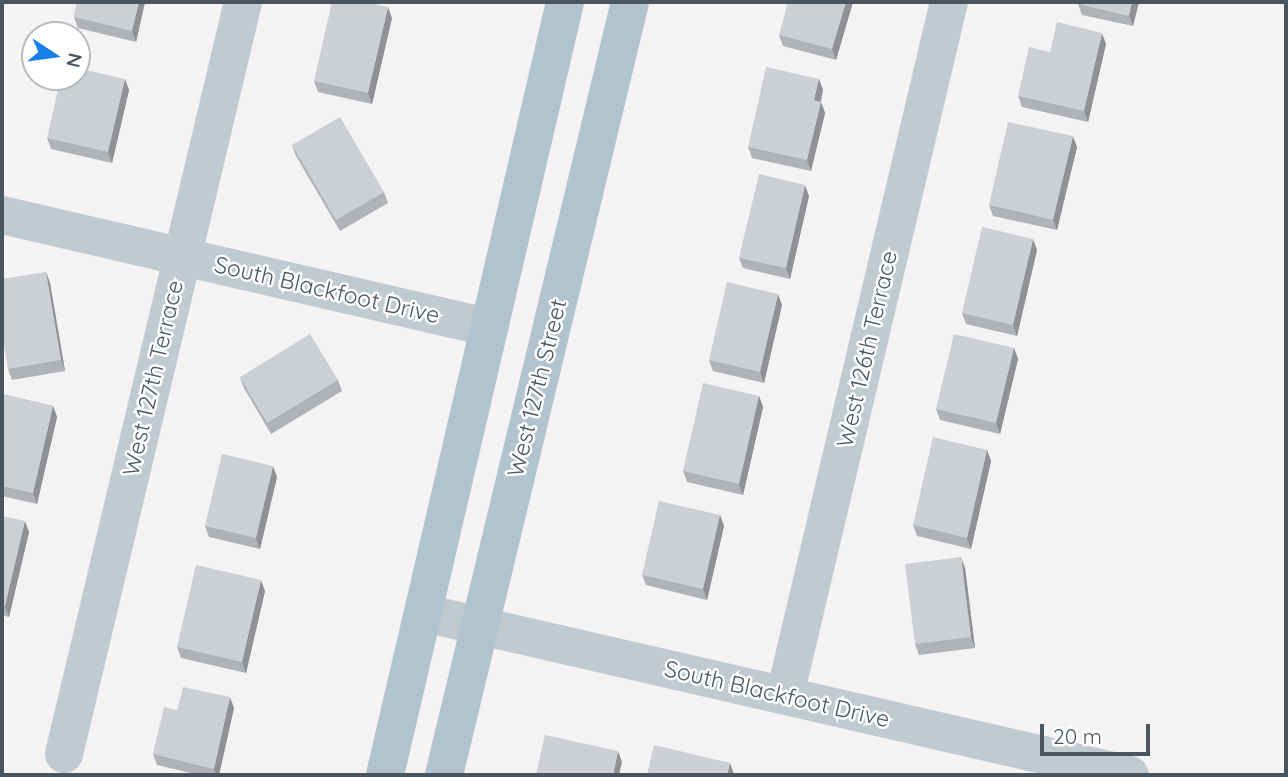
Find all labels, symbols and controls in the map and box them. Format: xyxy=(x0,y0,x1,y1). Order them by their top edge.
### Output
north arrow xyxy=(21,21,91,91)
text: N xyxy=(61,51,88,70)
street label: West 126th Terrace xyxy=(831,248,903,450)
street label: South Blackfoot Drive xyxy=(212,251,442,329)
street label: West 127th Terrace xyxy=(117,278,189,478)
street label: West 127th Street xyxy=(502,296,572,480)
street label: South Blackfoot Drive xyxy=(662,655,892,733)
scale bar xyxy=(1043,710,1153,754)
text: 20 m xyxy=(1053,723,1102,749)

